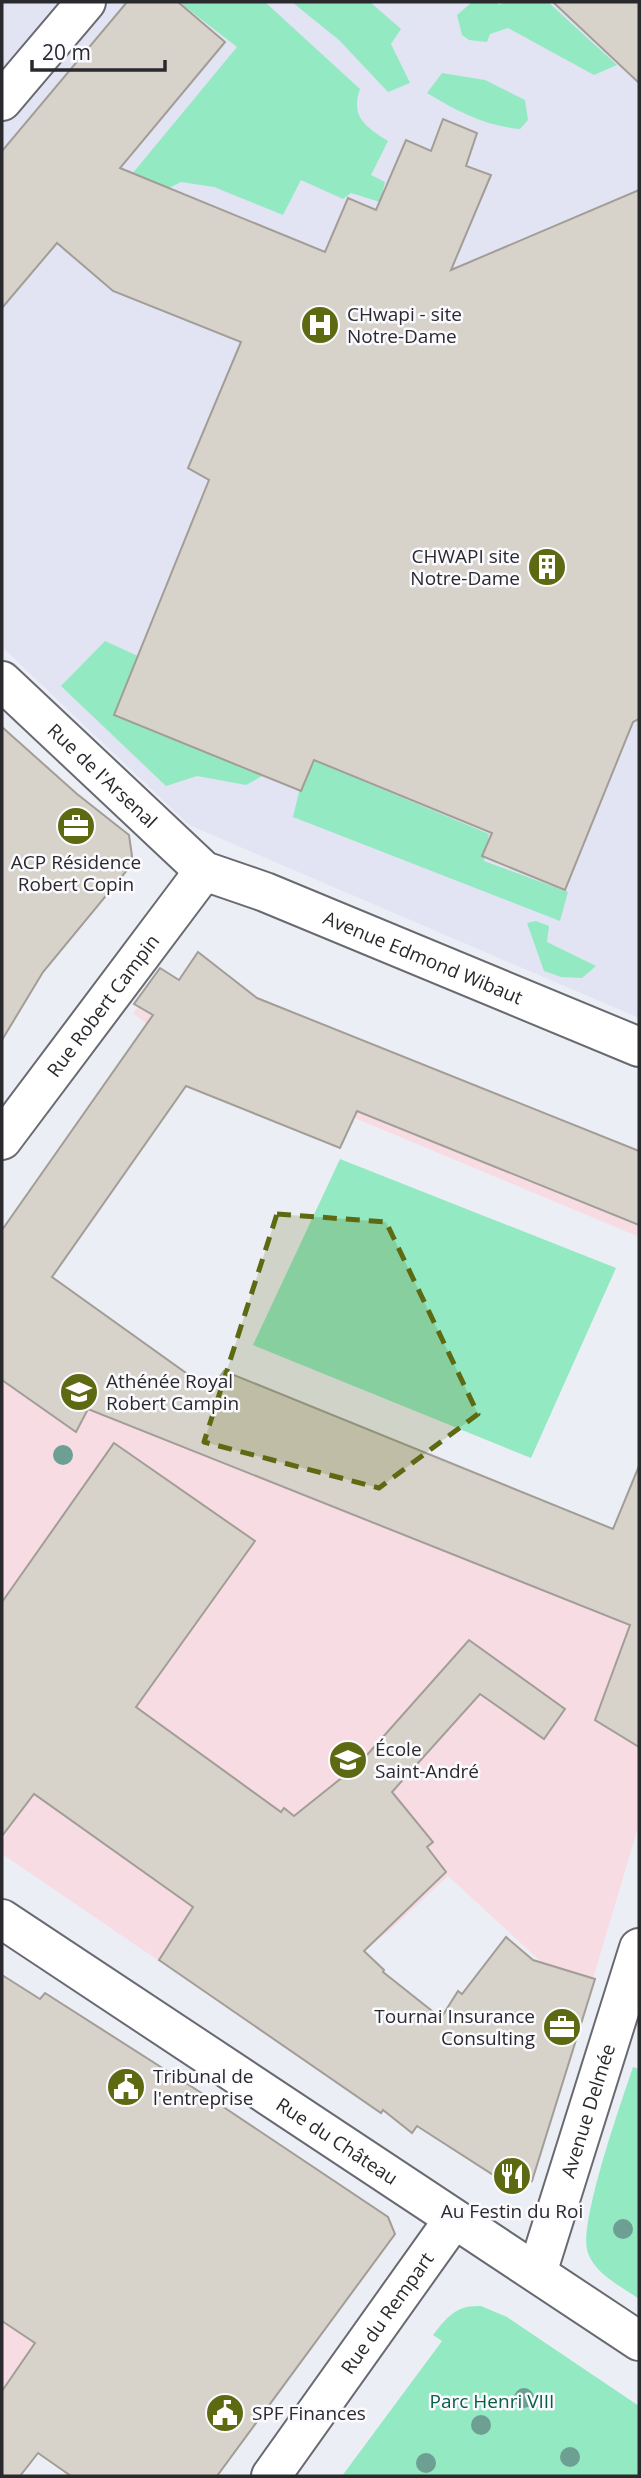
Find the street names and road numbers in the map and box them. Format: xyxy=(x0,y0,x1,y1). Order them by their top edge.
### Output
street label: Rue de l'Arsenal xyxy=(42,718,163,834)
street label: Avenue Edmond Wibaut xyxy=(320,905,527,1011)
street label: Rue Robert Campin xyxy=(41,929,165,1082)
street label: Avenue Delmée xyxy=(555,2040,621,2181)
street label: Rue du Château xyxy=(271,2091,403,2191)
street label: Rue du Rempart xyxy=(335,2247,439,2379)

